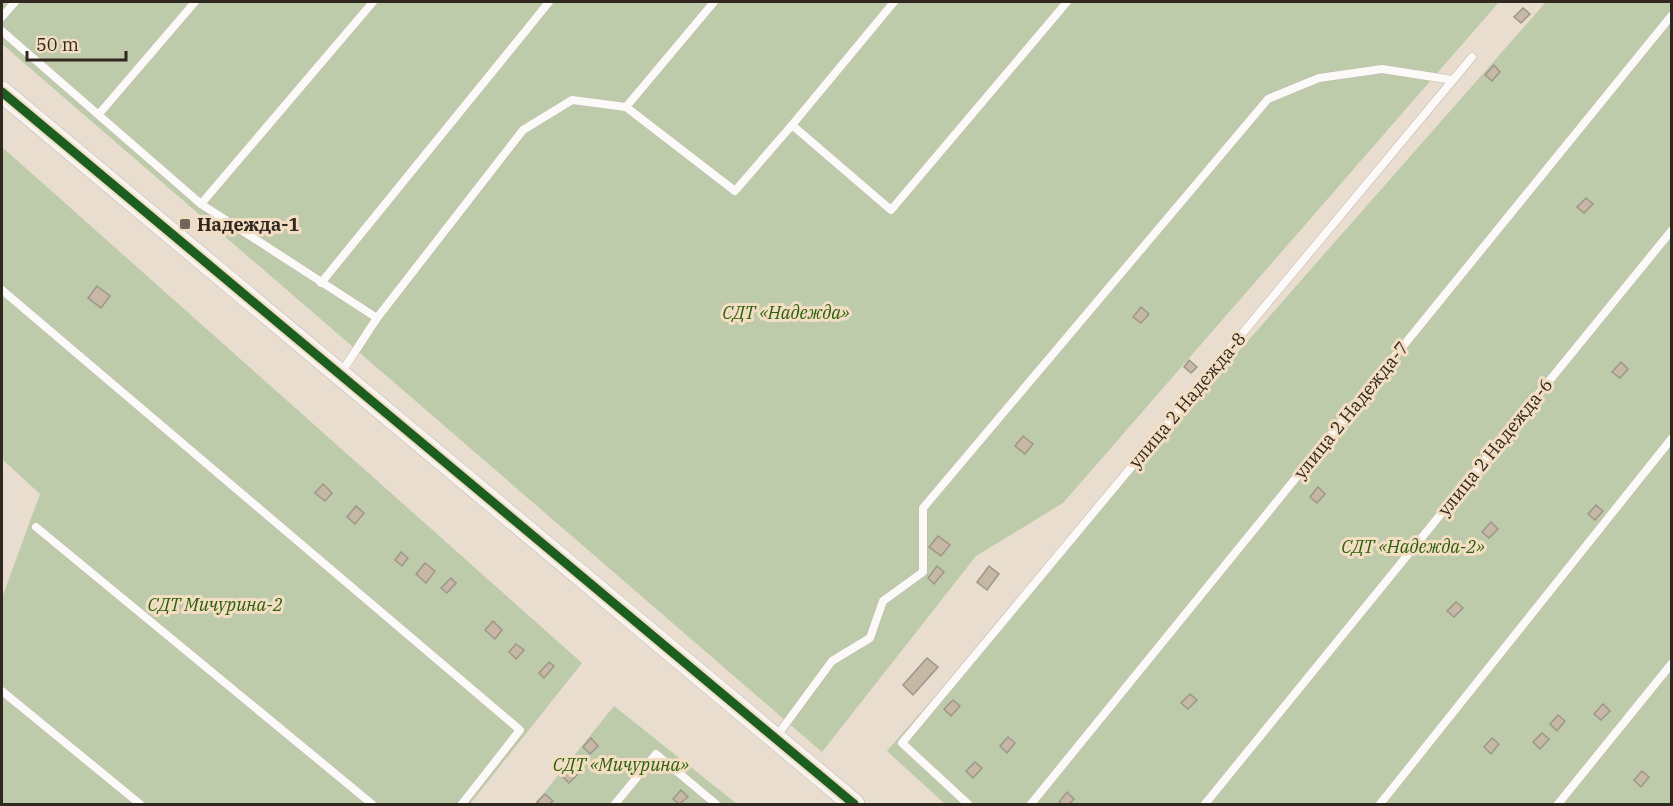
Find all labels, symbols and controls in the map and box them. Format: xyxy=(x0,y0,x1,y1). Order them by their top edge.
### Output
scale bar xyxy=(27,24,126,62)
text: 50 m xyxy=(36,33,79,56)
place label: Надежда-1 xyxy=(197,213,299,236)
marker: Надежда-1 xyxy=(178,217,192,231)
park label: СДТ «Надежда» xyxy=(722,301,850,324)
street label: улица 2 Надежда-8 xyxy=(1123,327,1251,473)
street label: улица 2 Надежда-7 xyxy=(1288,337,1414,483)
street label: улица 2 Надежда-6 xyxy=(1432,374,1558,520)
park label: СДТ «Надежда-2» xyxy=(1341,535,1485,558)
park label: СДТ Мичурина-2 xyxy=(147,593,283,616)
park label: СДТ «Мичурина» xyxy=(553,753,689,776)

